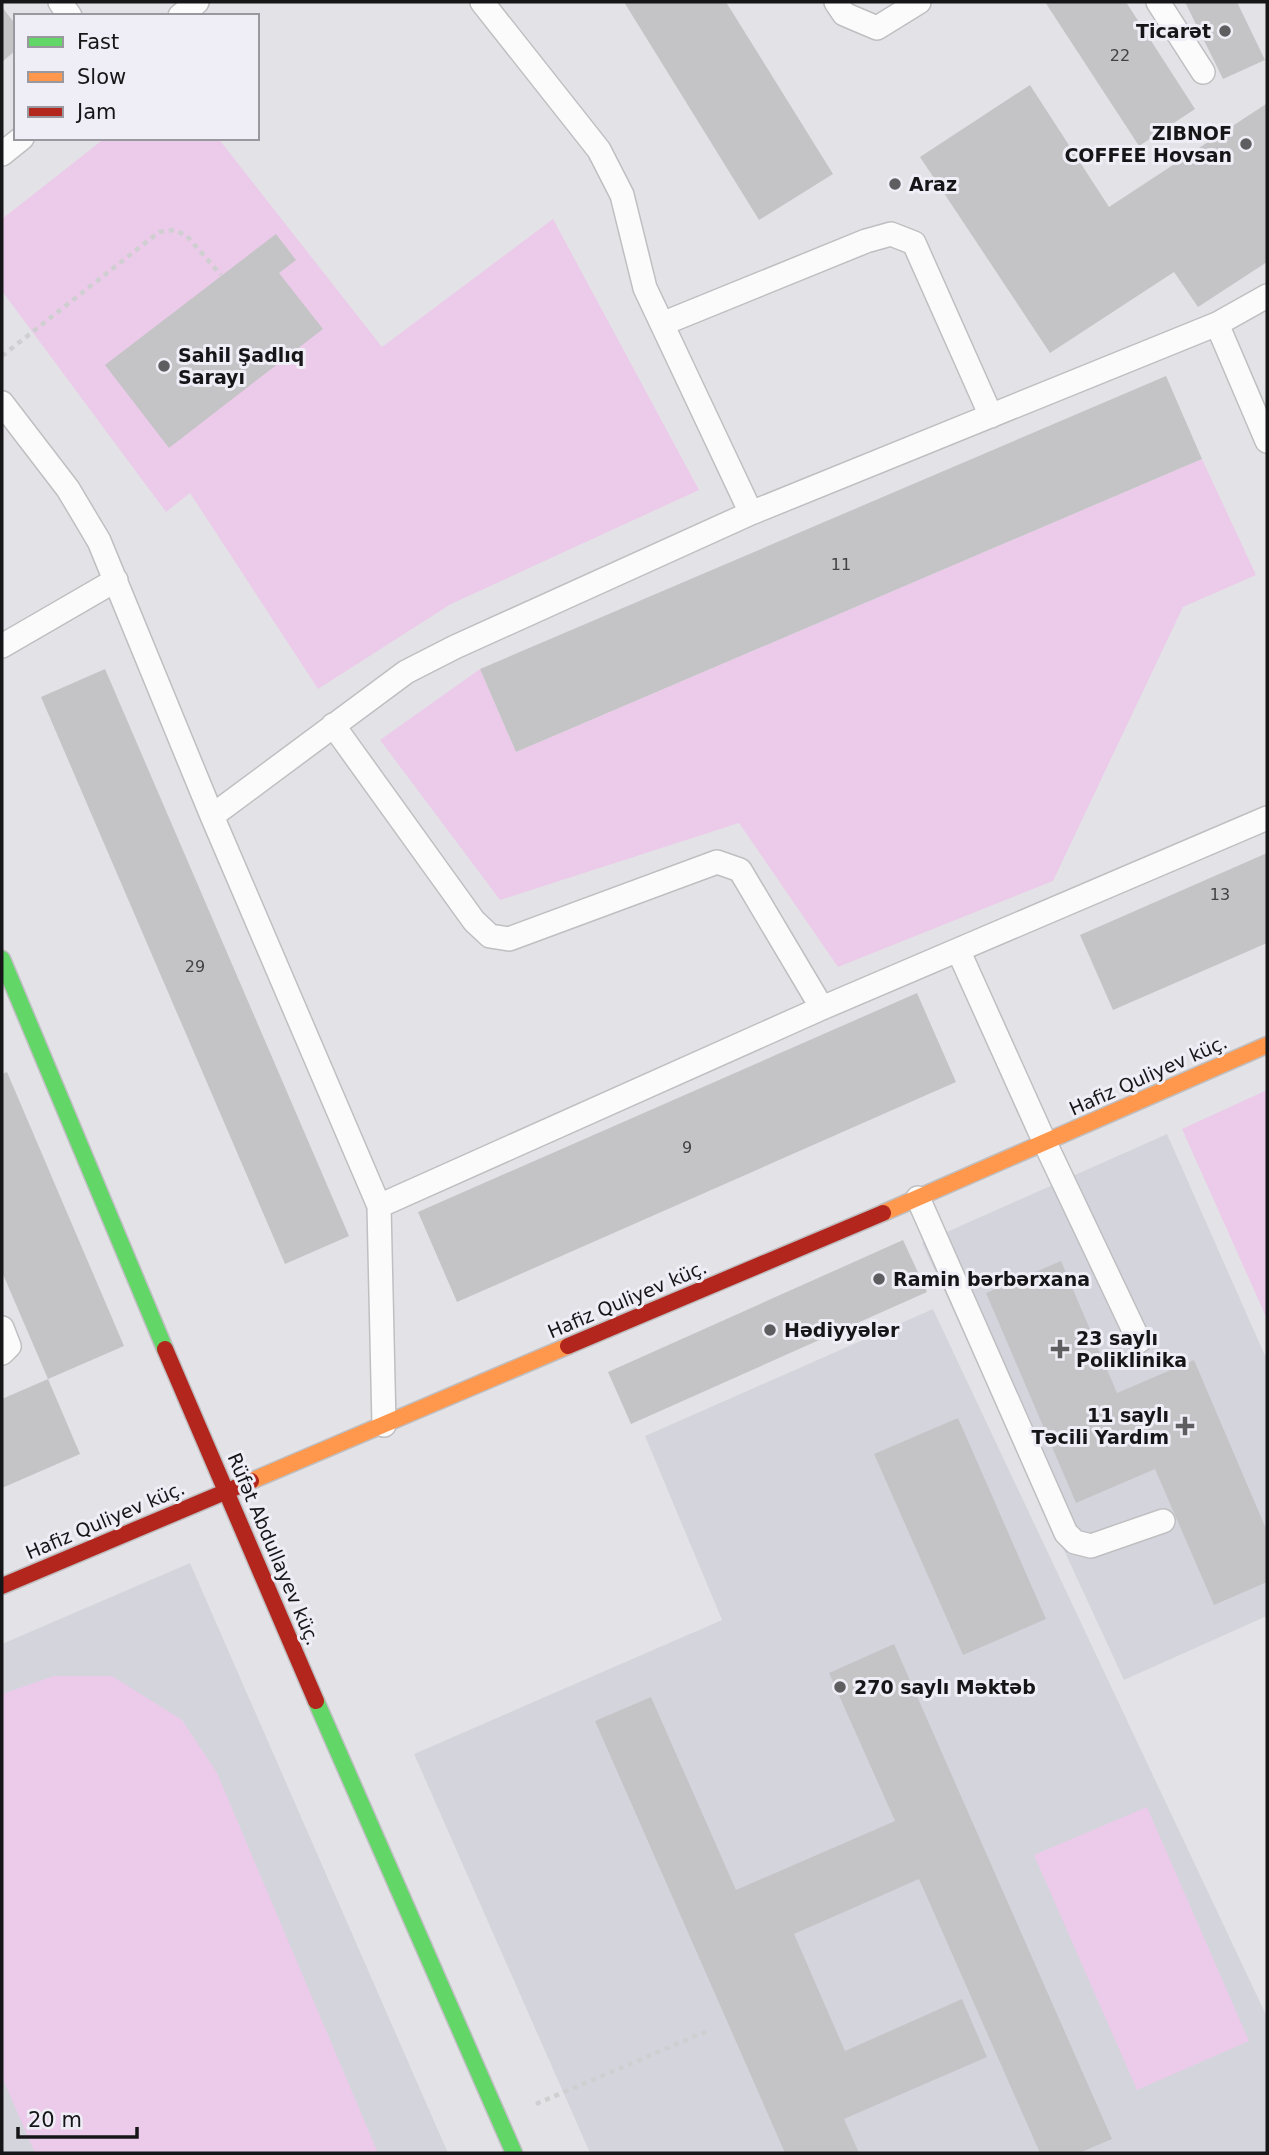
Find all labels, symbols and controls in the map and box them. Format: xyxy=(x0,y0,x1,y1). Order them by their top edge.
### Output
legend xyxy=(14,14,259,140)
place label: Ticarət xyxy=(1136,20,1211,42)
marker: Ticarət xyxy=(1217,23,1233,39)
text: Fast xyxy=(77,30,119,54)
house number: 22 xyxy=(1110,46,1130,65)
text: Slow xyxy=(77,65,126,89)
text: Jam xyxy=(75,100,117,124)
place label: ZIBNOF COFFEE Hovsan xyxy=(1064,122,1232,166)
marker: ZIBNOF COFFEE Hovsan xyxy=(1238,136,1254,152)
place label: Araz xyxy=(909,173,957,195)
marker: Araz xyxy=(887,176,903,192)
place label: Sahil Şadlıq Sarayı xyxy=(178,344,304,388)
marker: Sahil Şadlıq Sarayı xyxy=(156,358,172,374)
house number: 11 xyxy=(831,555,851,574)
house number: 13 xyxy=(1210,885,1230,904)
house number: 29 xyxy=(185,957,205,976)
street label: Hafiz Quliyev küç. xyxy=(1066,1030,1230,1120)
house number: 9 xyxy=(682,1138,692,1157)
street label: Hafiz Quliyev küç. xyxy=(544,1256,710,1342)
place label: Ramin bərbərxana xyxy=(893,1268,1090,1290)
marker: Ramin bərbərxana xyxy=(871,1271,887,1287)
place label: Hədiyyələr xyxy=(784,1319,900,1341)
marker: Hədiyyələr xyxy=(762,1322,778,1338)
place label: 23 saylı Poliklinika xyxy=(1076,1327,1187,1371)
marker: 23 saylı Poliklinika xyxy=(1050,1339,1070,1359)
place label: 11 saylı Təcili Yardım xyxy=(1032,1404,1169,1448)
marker: 11 saylı Təcili Yardım xyxy=(1175,1416,1195,1436)
street label: Rüfət Abdullayev küç. xyxy=(223,1450,325,1648)
street label: Hafiz Quliyev küç. xyxy=(22,1477,188,1563)
place label: 270 saylı Məktəb xyxy=(854,1676,1036,1698)
marker: 270 saylı Məktəb xyxy=(832,1679,848,1695)
scale bar xyxy=(18,2096,136,2140)
text: 20 m xyxy=(28,2108,82,2132)

